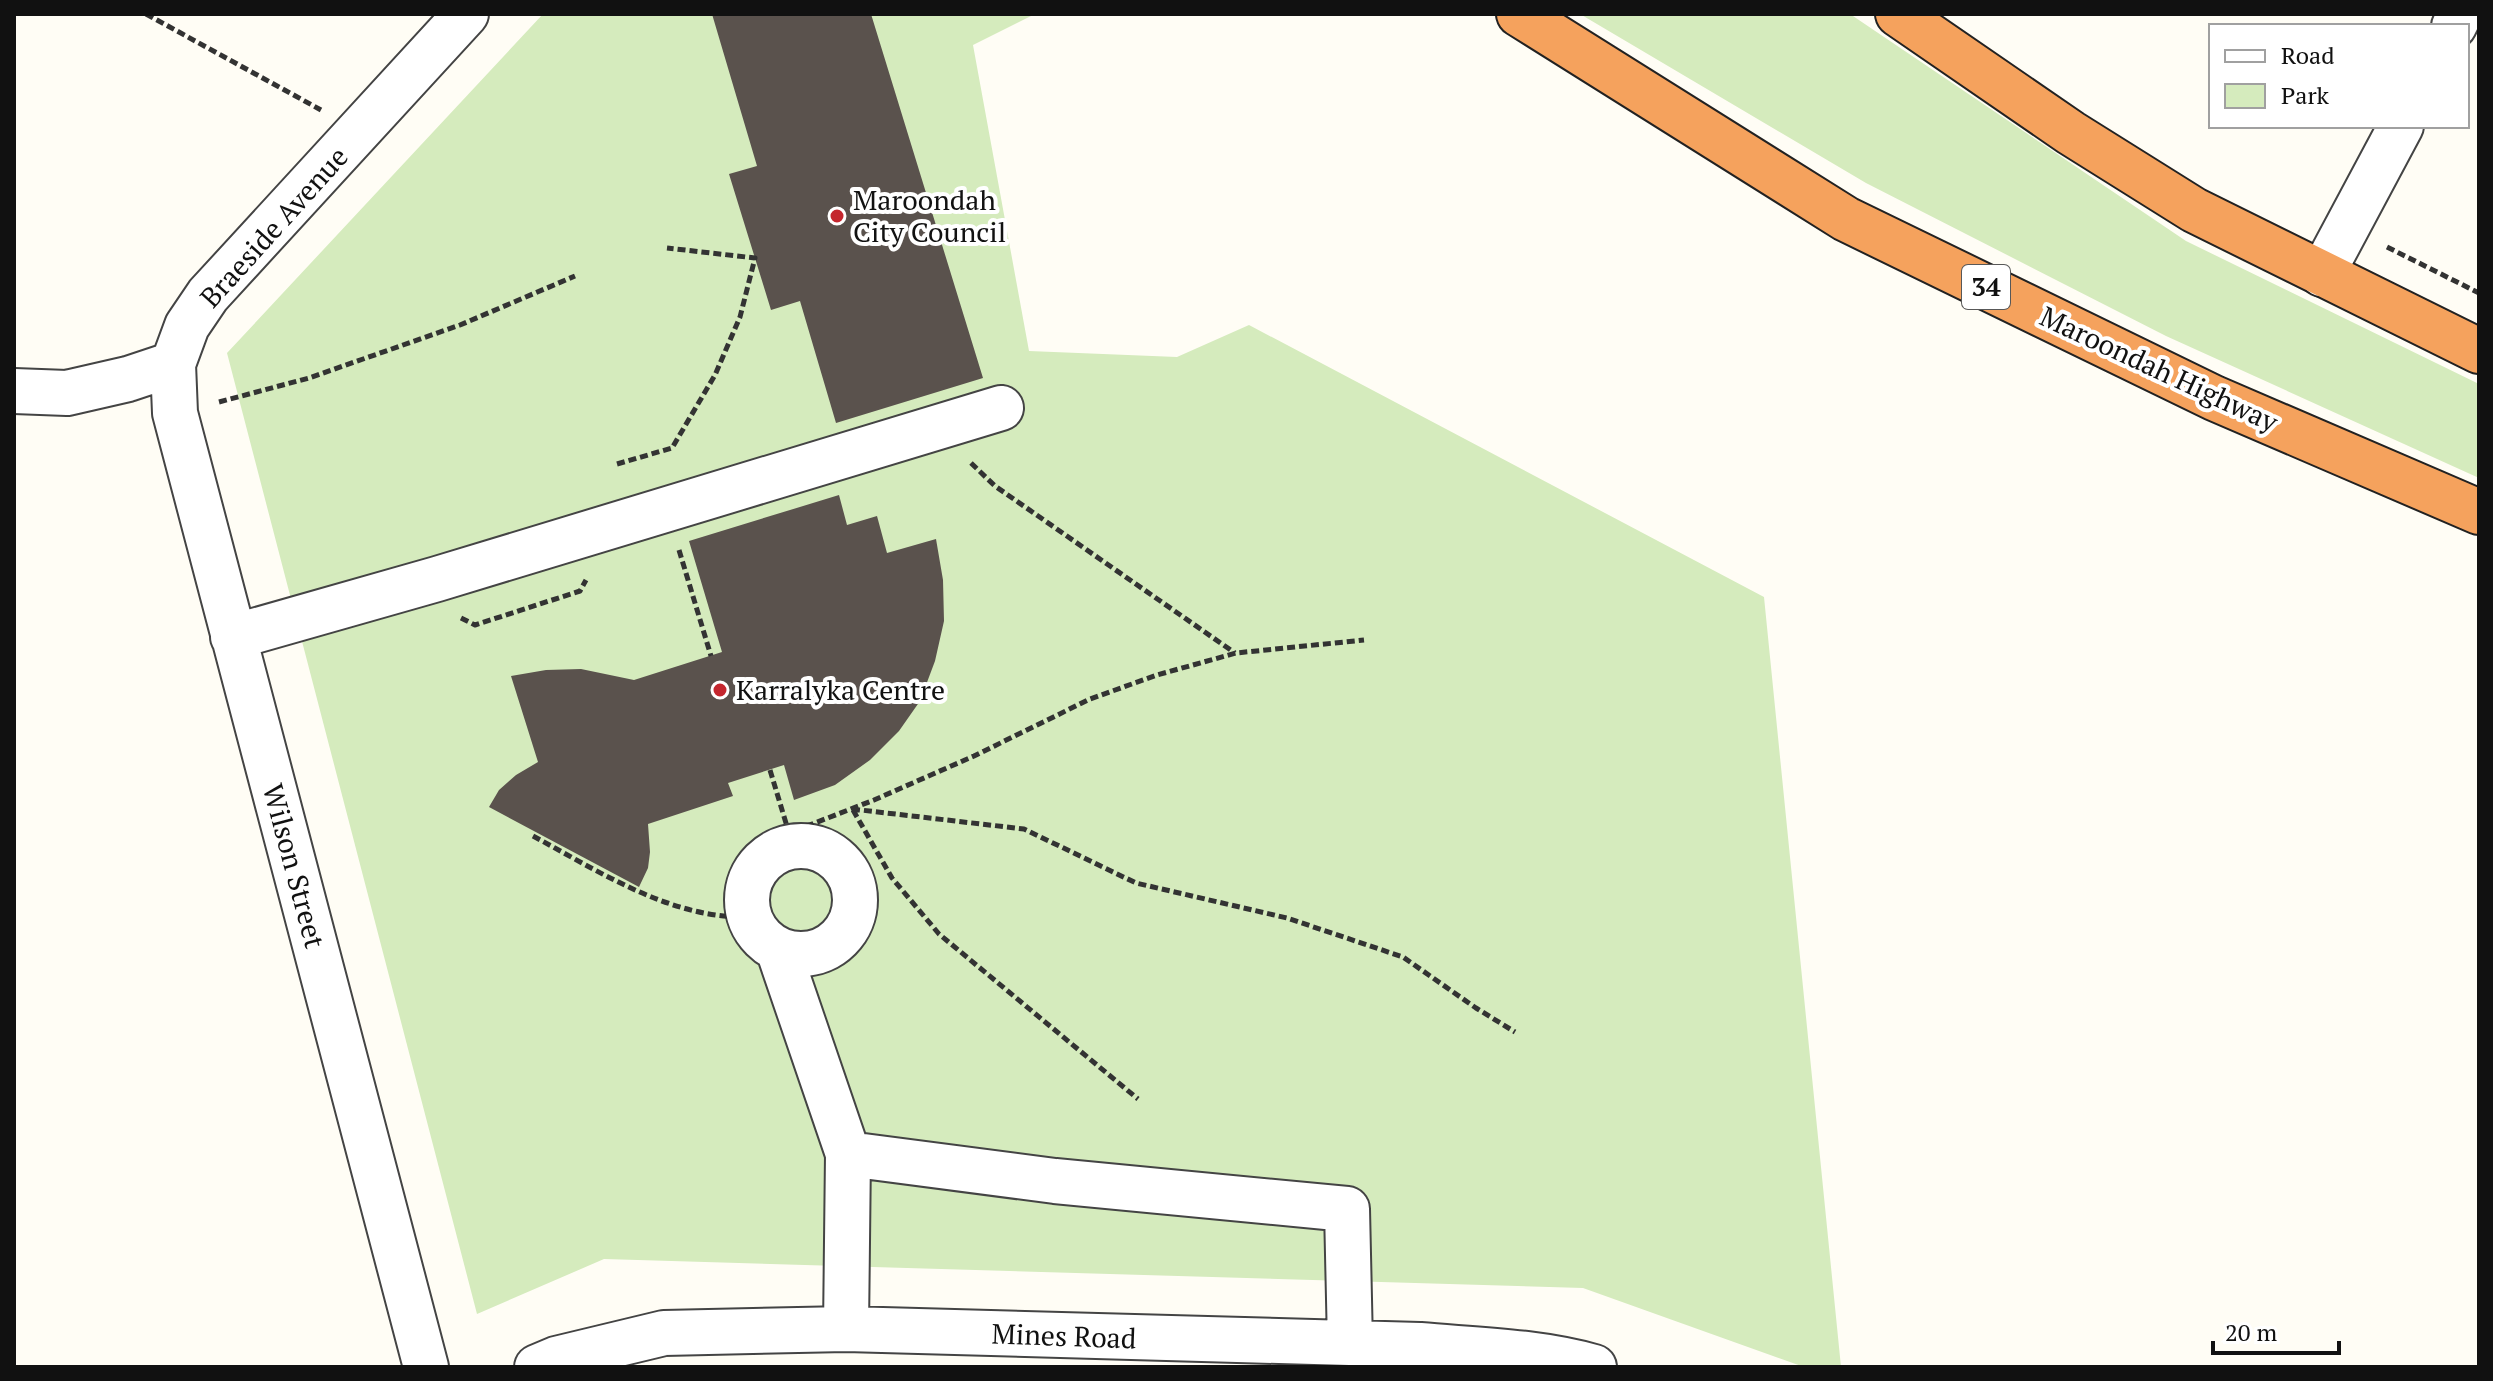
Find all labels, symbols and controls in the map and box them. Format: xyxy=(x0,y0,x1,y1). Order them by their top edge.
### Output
legend xyxy=(2209,24,2469,128)
text: Road xyxy=(2281,39,2335,71)
text: Park xyxy=(2281,79,2330,111)
street label: Braeside Avenue xyxy=(192,138,356,315)
place label: Maroondah City Council xyxy=(853,181,1006,250)
marker: Maroondah City Council xyxy=(828,207,846,225)
road number: 34 xyxy=(1962,265,2010,309)
street label: Maroondah Highway xyxy=(2034,297,2285,440)
place label: Karralyka Centre xyxy=(736,671,945,708)
marker: Karralyka Centre xyxy=(711,681,729,699)
street label: Wilson Street xyxy=(255,780,334,953)
scale bar xyxy=(2213,1305,2339,1355)
street label: Mines Road xyxy=(991,1314,1137,1357)
text: 20 m xyxy=(2225,1316,2277,1348)

